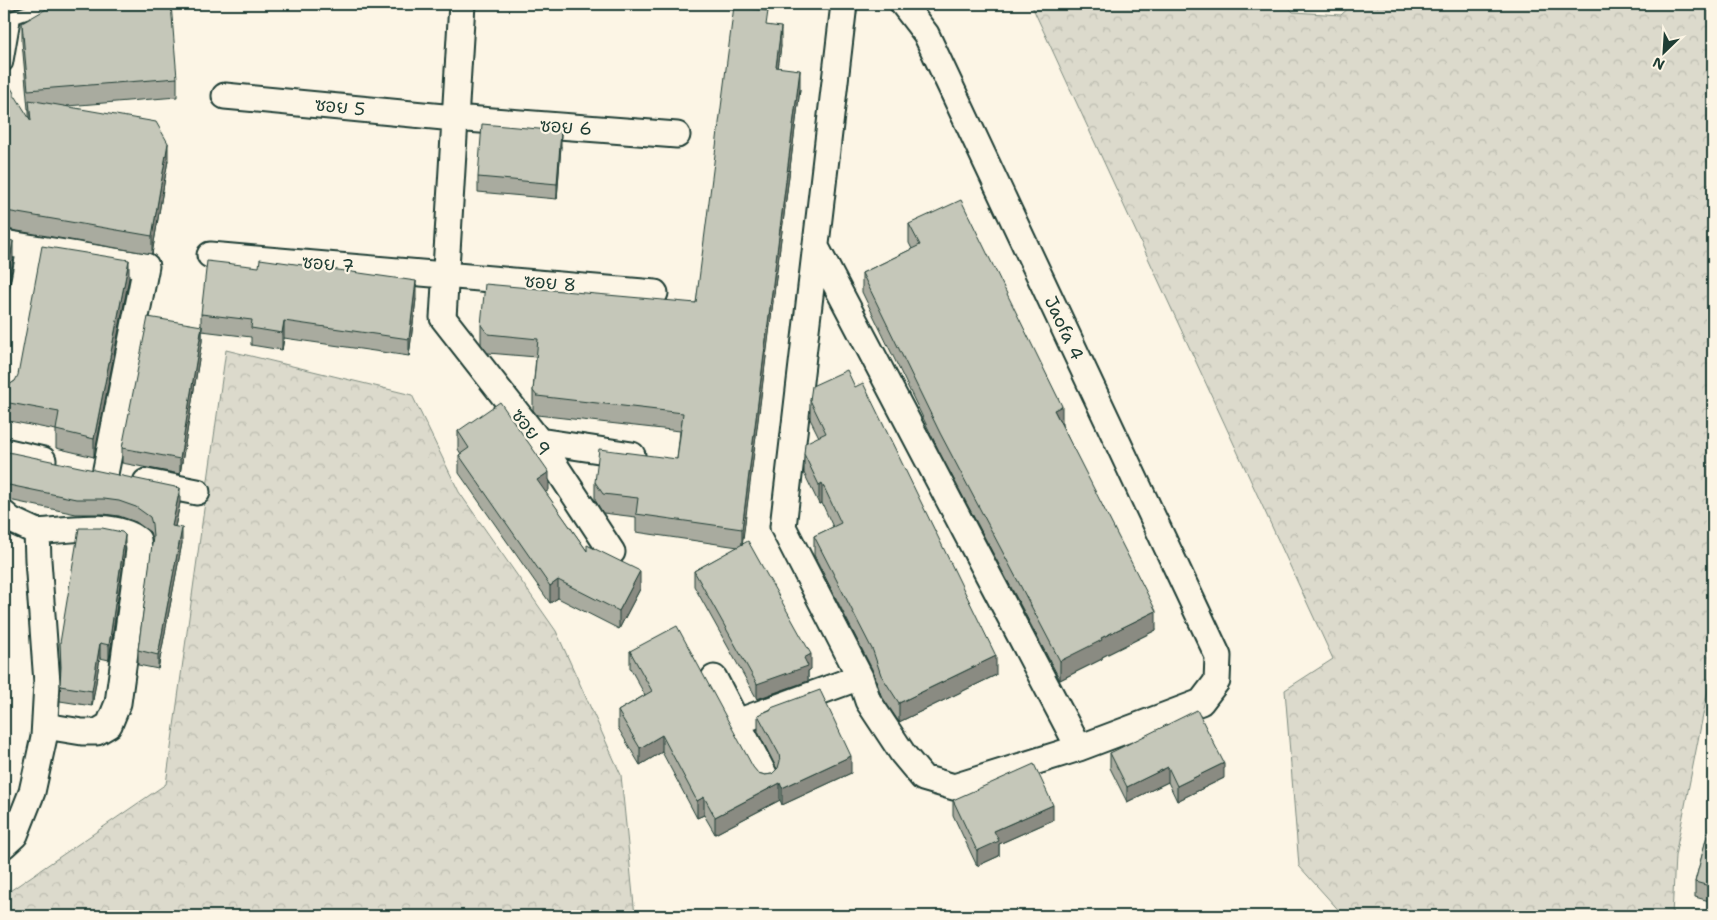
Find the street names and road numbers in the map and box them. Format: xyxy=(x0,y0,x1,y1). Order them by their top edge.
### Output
street label: ซอย 5 xyxy=(314,92,366,122)
street label: ซอย 6 xyxy=(539,113,593,141)
street label: ซอย 7 xyxy=(301,250,355,278)
street label: ซอย 8 xyxy=(523,269,577,297)
street label: Jaofa 4 xyxy=(1039,292,1089,364)
street label: ซอย 9 xyxy=(506,404,556,460)

